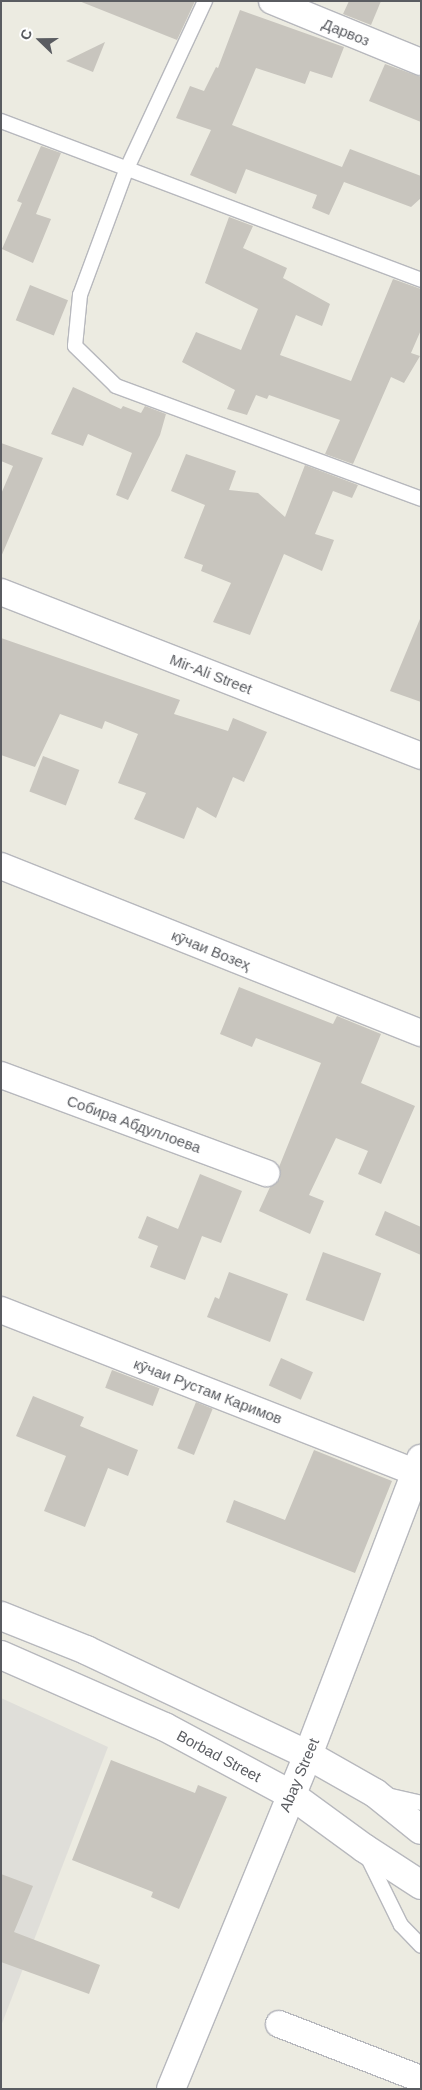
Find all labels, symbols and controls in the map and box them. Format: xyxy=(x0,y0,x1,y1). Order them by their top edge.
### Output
street label: Дарвоз xyxy=(320,14,372,50)
north arrow xyxy=(15,15,65,65)
text: С xyxy=(17,27,35,42)
street label: Mir-Ali Street xyxy=(167,650,255,698)
street label: кӯчаи Возеҳ xyxy=(169,926,253,974)
street label: Собира Абдуллоева xyxy=(65,1091,203,1157)
street label: кӯчаи Рустам Каримов xyxy=(131,1354,285,1428)
street label: Borbad Street xyxy=(174,1726,264,1786)
street label: Abay Street xyxy=(275,1735,323,1815)

